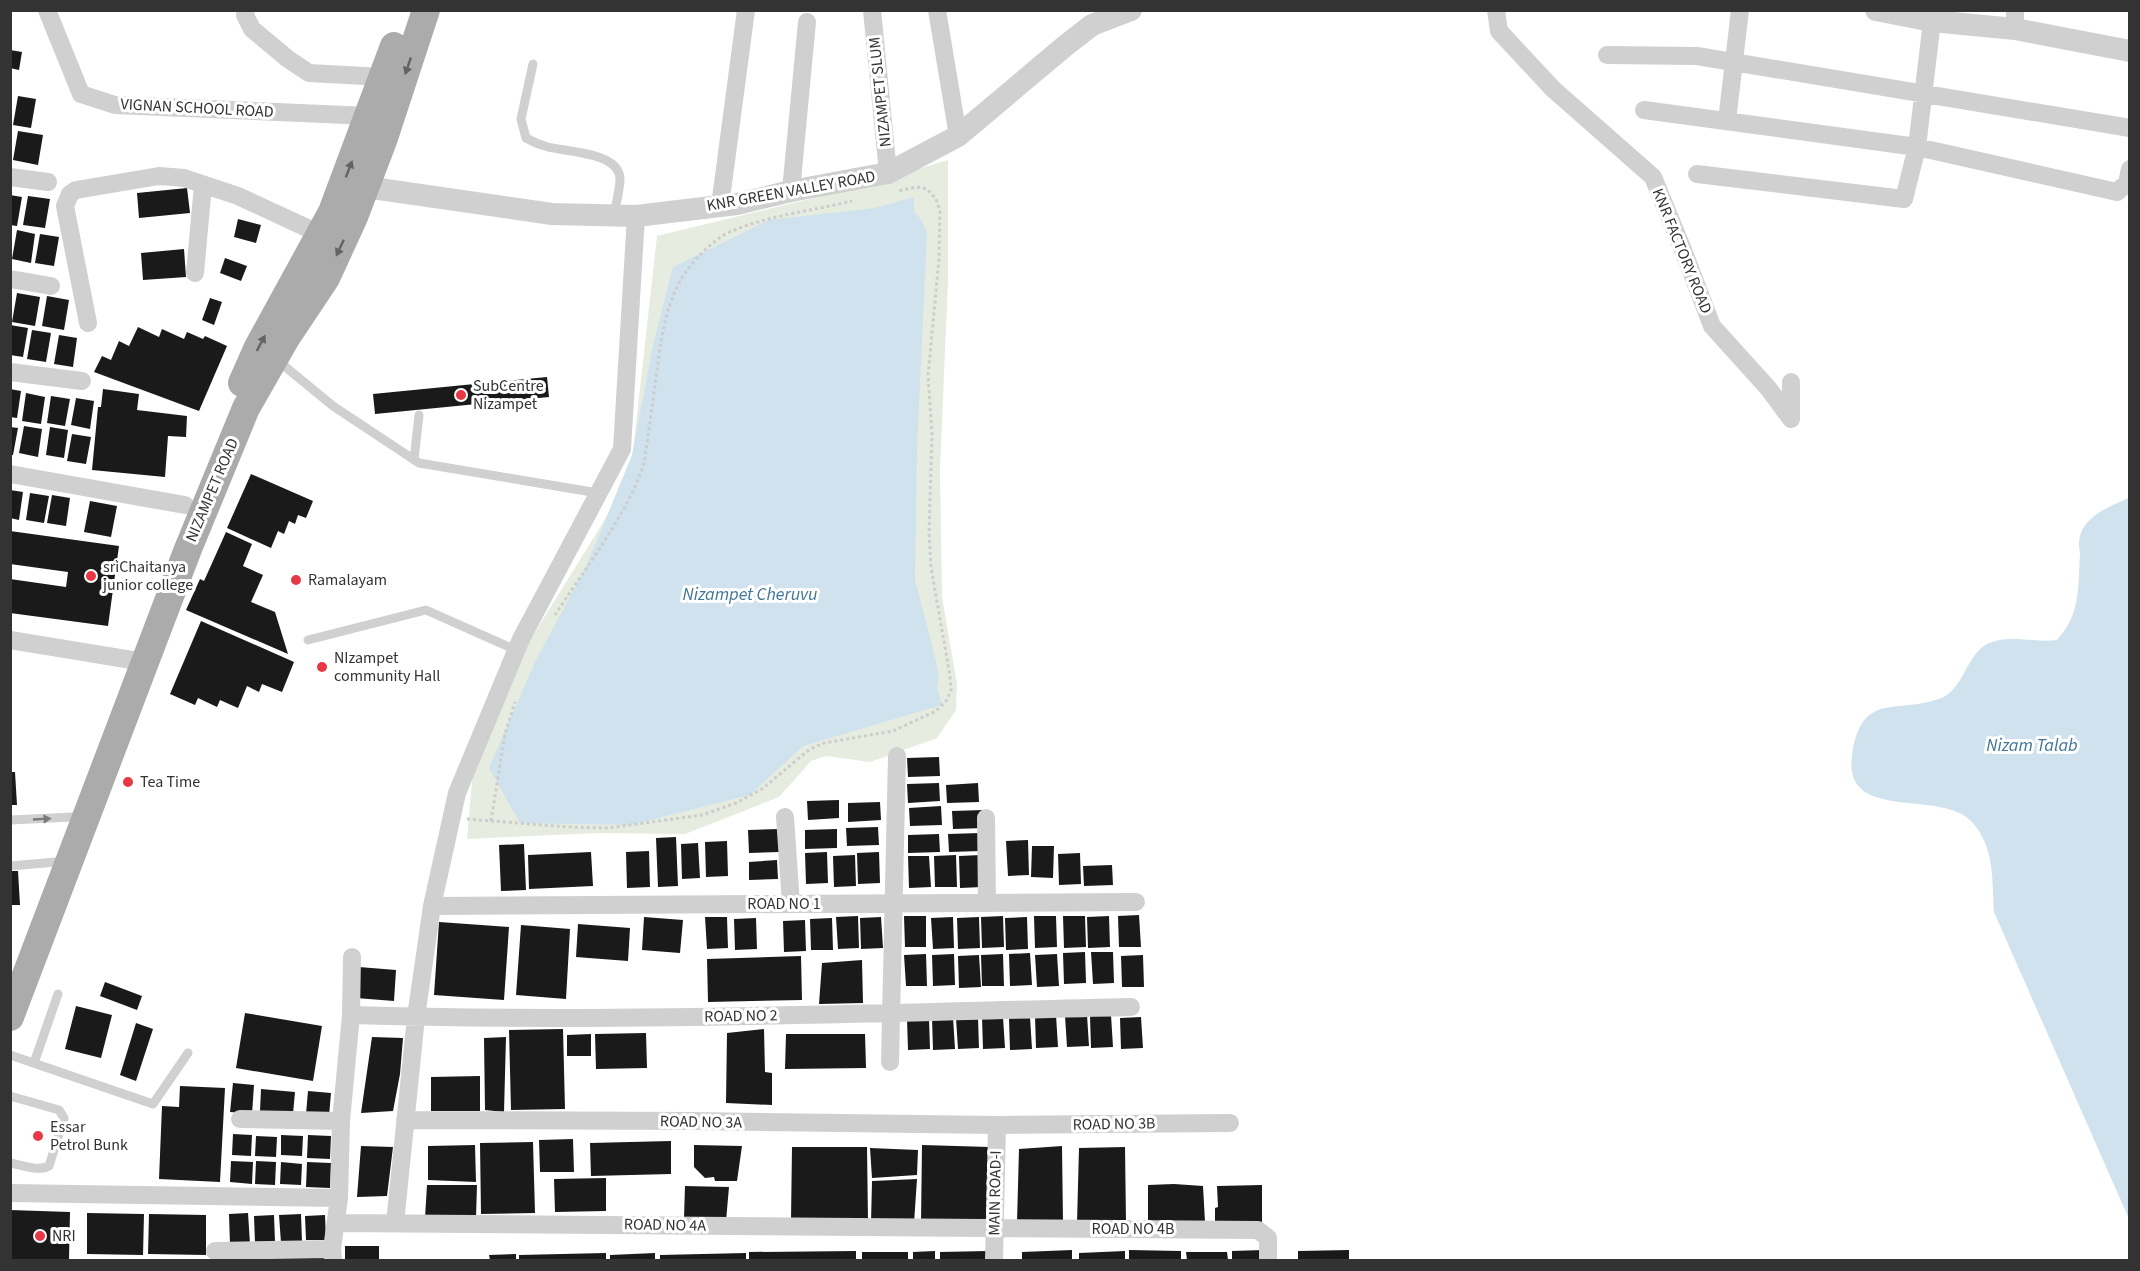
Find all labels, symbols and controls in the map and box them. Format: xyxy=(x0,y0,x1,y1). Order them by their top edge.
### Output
street label: NIZAMPET SLUM xyxy=(863,36,897,148)
one-way arrow xyxy=(402,57,412,75)
street label: VIGNAN SCHOOL ROAD xyxy=(120,93,274,123)
one-way arrow xyxy=(345,160,354,178)
street label: KNR GREEN VALLEY ROAD xyxy=(705,165,877,217)
street label: KNR FACTORY ROAD xyxy=(1647,185,1717,317)
one-way arrow xyxy=(335,240,344,257)
one-way arrow xyxy=(256,334,266,351)
place label: SubCentre Nizampet xyxy=(473,375,544,415)
marker: SubCentre Nizampet xyxy=(454,388,468,402)
street label: NIZAMPET ROAD xyxy=(180,435,244,545)
place label: sriChaitanya junior college xyxy=(102,556,193,596)
marker: sriChaitanya junior college xyxy=(84,569,98,583)
place label: Ramalayam xyxy=(308,569,387,591)
marker: Ramalayam xyxy=(289,573,303,587)
water label: Nizampet Cheruvu xyxy=(682,582,818,607)
place label: NIzampet community Hall xyxy=(334,647,440,687)
marker: NIzampet community Hall xyxy=(315,660,329,674)
water label: Nizam Talab xyxy=(1986,733,2078,758)
place label: Tea Time xyxy=(140,771,200,793)
marker: Tea Time xyxy=(121,775,135,789)
one-way arrow xyxy=(32,814,51,823)
street label: ROAD NO 1 xyxy=(747,893,821,915)
street label: ROAD NO 2 xyxy=(704,1004,778,1028)
street label: ROAD NO 3A xyxy=(660,1110,743,1134)
street label: ROAD NO 3B xyxy=(1072,1112,1156,1136)
place label: Essar Petrol Bunk xyxy=(50,1116,128,1156)
marker: Essar Petrol Bunk xyxy=(31,1129,45,1143)
street label: MAIN ROAD-I xyxy=(983,1150,1007,1236)
street label: ROAD NO 4A xyxy=(624,1213,707,1237)
street label: ROAD NO 4B xyxy=(1092,1218,1174,1240)
place label: NRI xyxy=(52,1225,76,1247)
marker: NRI xyxy=(33,1229,47,1243)

